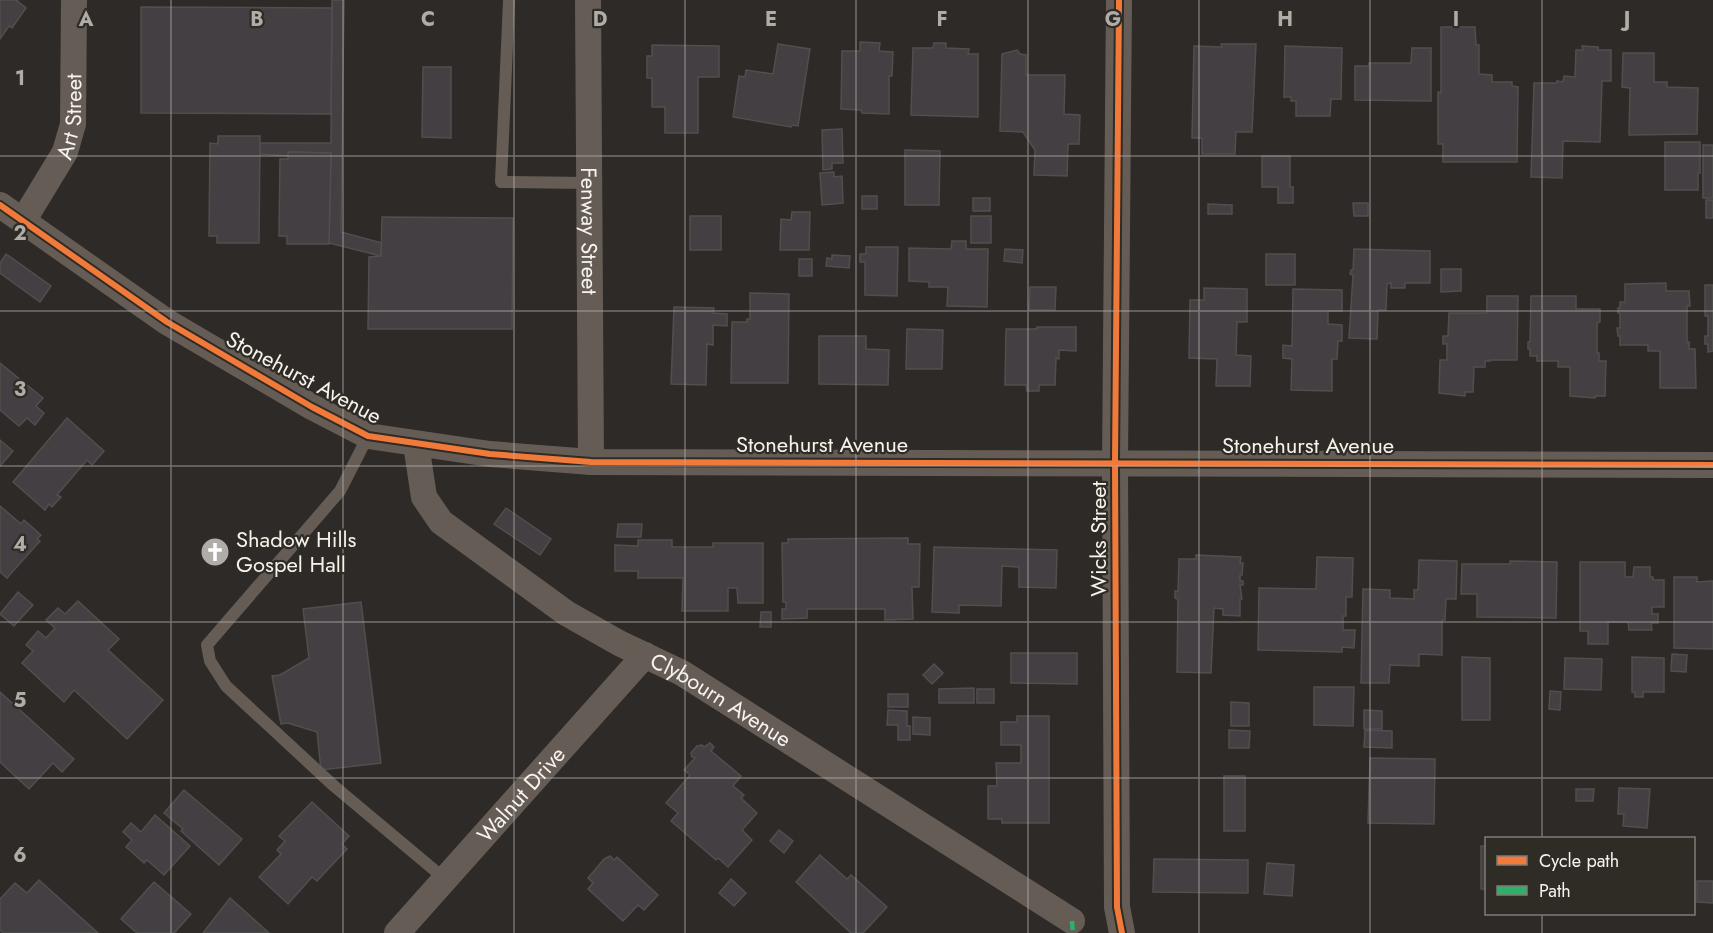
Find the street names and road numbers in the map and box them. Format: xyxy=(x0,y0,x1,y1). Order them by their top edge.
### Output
street label: Art Street xyxy=(48,73,89,163)
street label: Fenway Street xyxy=(573,167,606,296)
street label: Stonehurst Avenue xyxy=(220,322,388,432)
street label: Stonehurst Avenue xyxy=(736,428,908,460)
street label: Stonehurst Avenue xyxy=(1222,429,1394,461)
street label: Wicks Street xyxy=(1082,480,1114,597)
street label: Clybourn Avenue xyxy=(645,644,798,755)
street label: Walnut Drive xyxy=(469,739,572,849)

